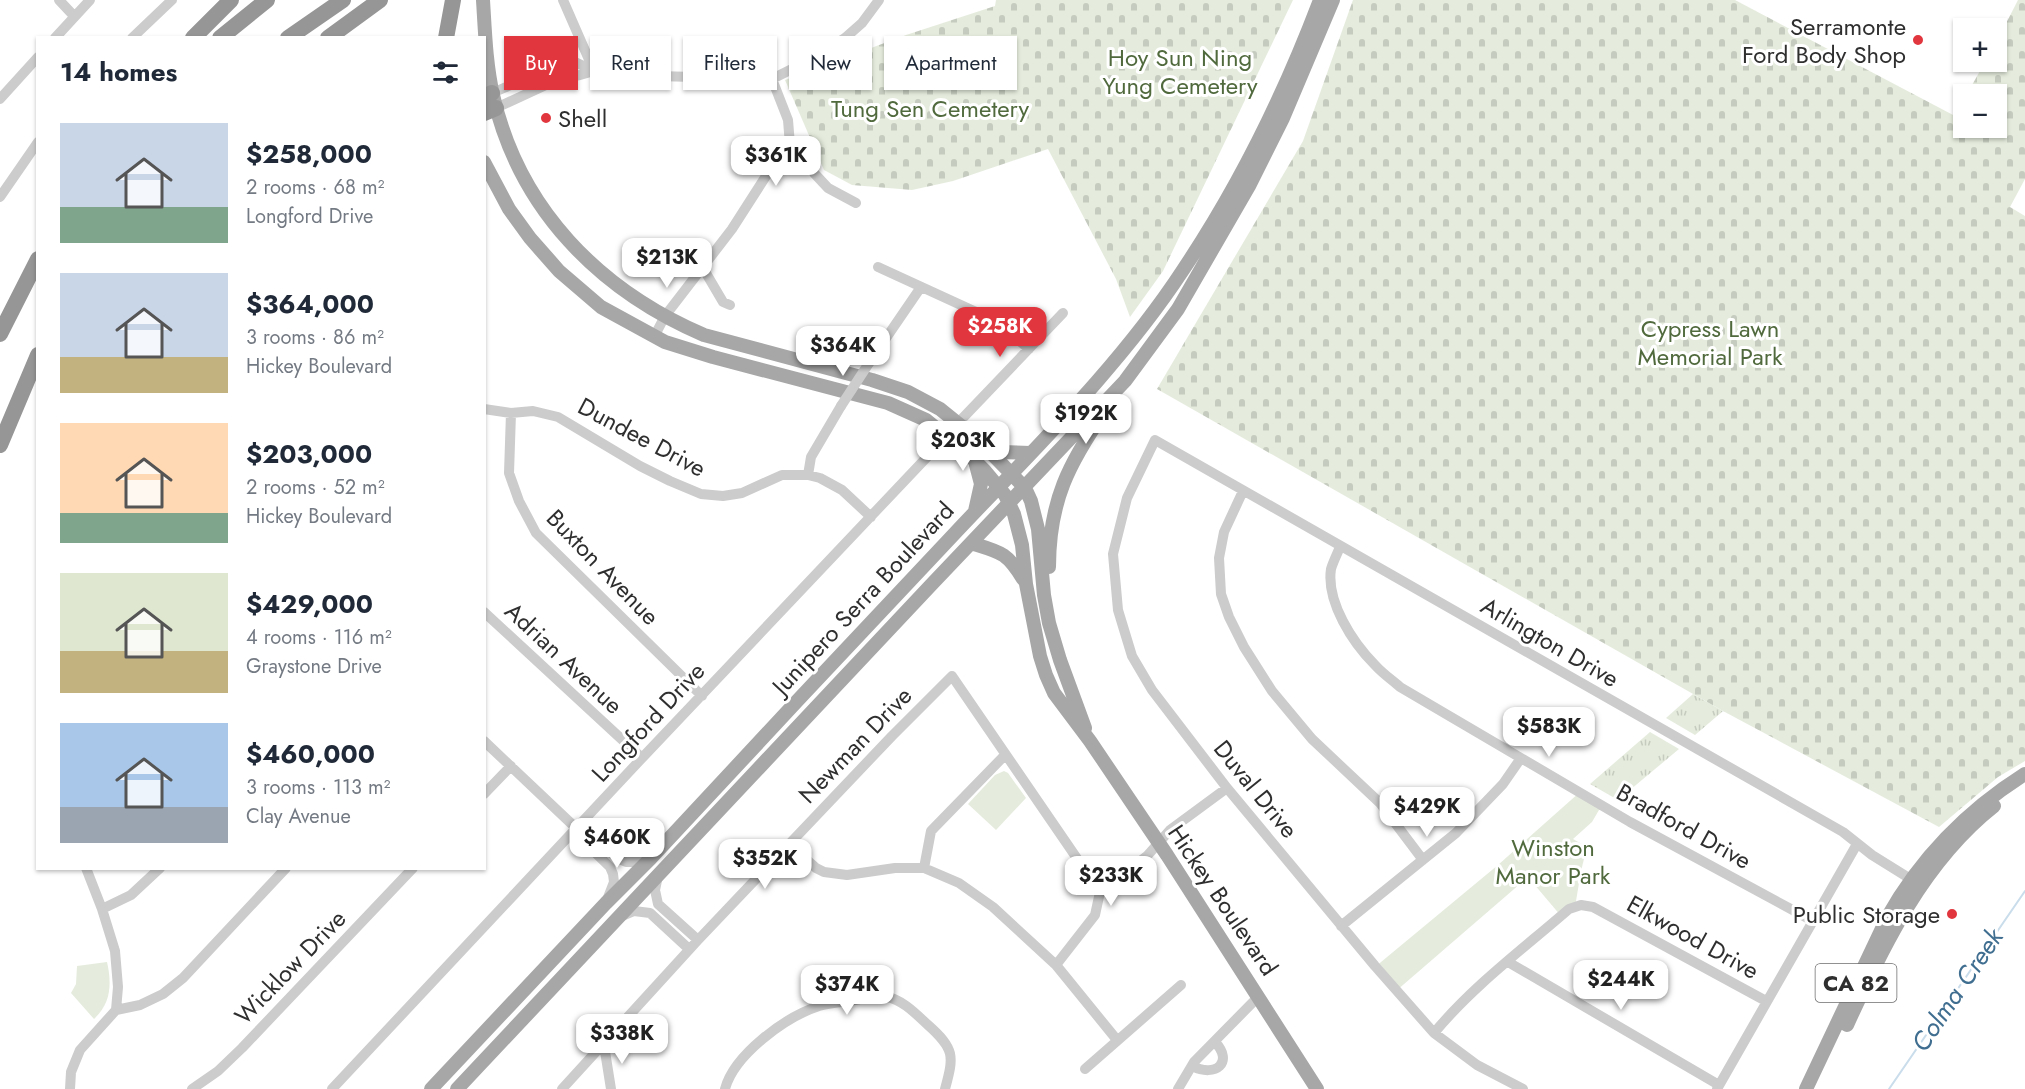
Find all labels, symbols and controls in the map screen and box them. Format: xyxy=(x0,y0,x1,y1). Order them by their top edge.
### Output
place label: Serramonte Ford Body Shop xyxy=(1742,9,1906,72)
map controls xyxy=(1953,18,2007,138)
button: + xyxy=(1953,18,2007,72)
marker: Serramonte Ford Body Shop xyxy=(1911,33,1925,47)
chip: Buy xyxy=(504,36,578,90)
chip: Rent xyxy=(590,36,671,90)
chip: Filters xyxy=(683,36,777,90)
chip: New xyxy=(789,36,872,90)
chip: Apartment xyxy=(884,36,1017,90)
park label: Hoy Sun Ning Yung Cemetery xyxy=(1102,40,1258,103)
text: 14 homes xyxy=(60,53,177,91)
icon: filters xyxy=(429,56,462,89)
button: − xyxy=(1953,84,2007,138)
park label: Tung Sen Cemetery xyxy=(831,91,1030,126)
place label: Shell xyxy=(558,101,607,136)
marker: Shell xyxy=(539,111,553,125)
text: $258,000 xyxy=(246,135,372,173)
pin: $361K xyxy=(734,136,818,187)
text: $361K xyxy=(745,141,807,170)
icon: home xyxy=(108,147,180,219)
text: 2 rooms · 68 m² xyxy=(246,173,384,202)
text: Longford Drive xyxy=(246,202,373,231)
pin: $213K xyxy=(625,238,709,289)
text: $213K xyxy=(636,243,698,272)
text: $364,000 xyxy=(246,285,374,323)
icon: home xyxy=(108,297,180,369)
pin: $258K xyxy=(958,307,1042,358)
park label: Cypress Lawn Memorial Park xyxy=(1637,311,1783,374)
text: $258K xyxy=(968,312,1032,341)
text: 3 rooms · 86 m² xyxy=(246,323,384,352)
pin: $364K xyxy=(801,326,885,377)
text: $364K xyxy=(810,331,876,360)
text: Hickey Boulevard xyxy=(246,352,392,381)
street label: Dundee Drive xyxy=(572,389,712,485)
pin: $192K xyxy=(1044,394,1128,445)
text: $192K xyxy=(1054,399,1118,428)
pin: $203K xyxy=(921,421,1005,472)
text: $203K xyxy=(930,426,996,455)
text: $203,000 xyxy=(246,435,372,473)
icon: home xyxy=(108,447,180,519)
text: 2 rooms · 52 m² xyxy=(246,473,385,502)
street label: Junipero Serra Boulevard xyxy=(762,494,962,705)
street label: Buxton Avenue xyxy=(538,501,668,633)
text: Hickey Boulevard xyxy=(246,502,392,531)
text: $429,000 xyxy=(246,585,373,623)
street label: Arlington Drive xyxy=(1475,588,1625,696)
street label: Adrian Avenue xyxy=(497,594,631,722)
icon: home xyxy=(108,597,180,669)
text: 4 rooms · 116 m² xyxy=(246,623,392,652)
text: Graystone Drive xyxy=(246,652,382,681)
street label: Longford Drive xyxy=(583,654,713,790)
street label: Newman Drive xyxy=(790,679,920,811)
pin: $583K xyxy=(1507,707,1591,758)
text: $583K xyxy=(1517,712,1581,741)
street label: Duval Drive xyxy=(1206,732,1306,846)
text: $460,000 xyxy=(246,735,375,773)
icon: home xyxy=(108,747,180,819)
text: 3 rooms · 113 m² xyxy=(246,773,390,802)
street label: Bradford Drive xyxy=(1610,775,1758,877)
pin: $429K xyxy=(1385,787,1469,838)
text: $429K xyxy=(1394,792,1460,821)
text: Clay Avenue xyxy=(246,802,351,831)
street label: Hickey Boulevard xyxy=(1159,817,1287,983)
pin: $460K xyxy=(575,818,659,869)
text: $460K xyxy=(584,823,651,852)
park label: Winston Manor Park xyxy=(1496,830,1611,893)
pin: $352K xyxy=(723,839,807,890)
text: $352K xyxy=(733,844,797,873)
pin: $233K xyxy=(1069,856,1153,907)
text: $233K xyxy=(1079,861,1143,890)
street label: Elkwood Drive xyxy=(1621,886,1765,988)
place label: Public Storage xyxy=(1793,897,1940,932)
street label: Wicklow Drive xyxy=(226,902,354,1032)
marker: Public Storage xyxy=(1945,907,1959,921)
water label: Colma Creek xyxy=(1902,919,2013,1059)
pin: $244K xyxy=(1579,960,1663,1011)
road number: CA 82 xyxy=(1816,964,1896,1002)
pin: $374K xyxy=(805,965,889,1016)
text: $244K xyxy=(1587,965,1655,994)
text: $374K xyxy=(815,970,879,999)
pin: $338K xyxy=(580,1014,664,1065)
text: $338K xyxy=(590,1019,654,1048)

